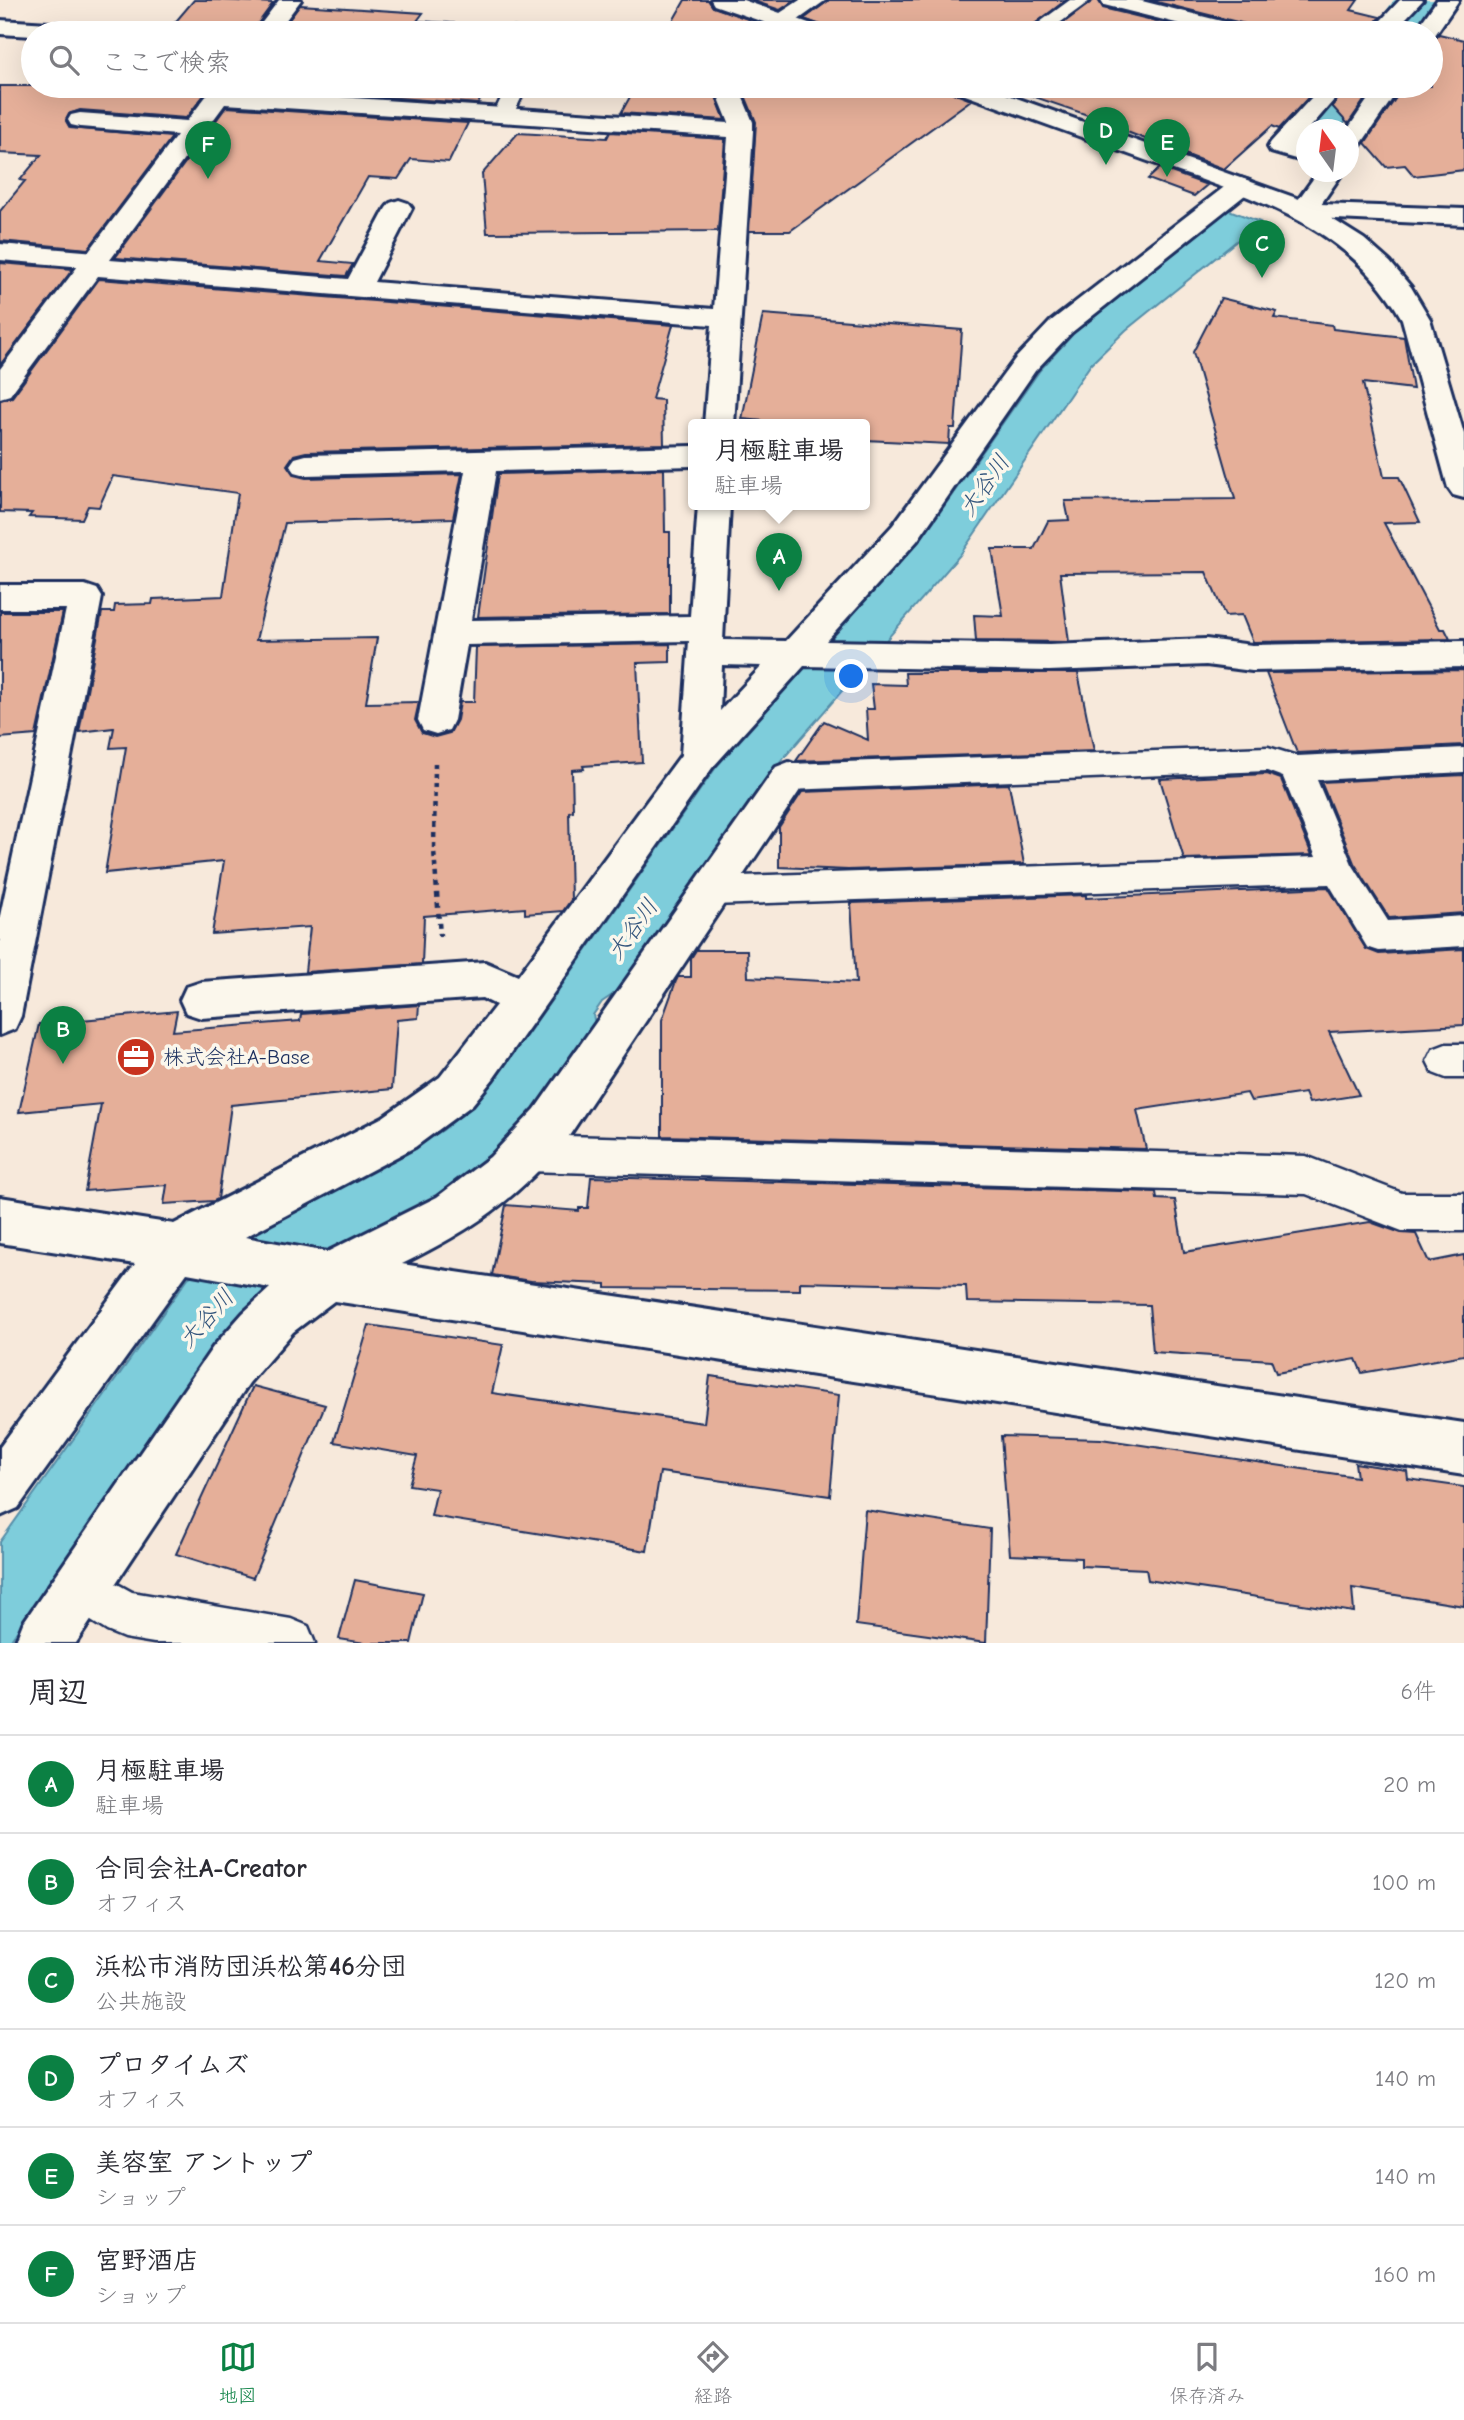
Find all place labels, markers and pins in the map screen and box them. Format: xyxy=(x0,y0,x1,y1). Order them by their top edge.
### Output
pin: D xyxy=(1083,107,1129,165)
pin: E xyxy=(1144,119,1190,177)
pin: F xyxy=(185,121,231,179)
pin: C xyxy=(1239,220,1285,278)
pin: A xyxy=(756,533,802,591)
pin: B xyxy=(40,1006,86,1064)
office icon: 株式会社A-Base xyxy=(115,1036,157,1078)
place label: 株式会社A-Base xyxy=(163,1045,310,1069)

